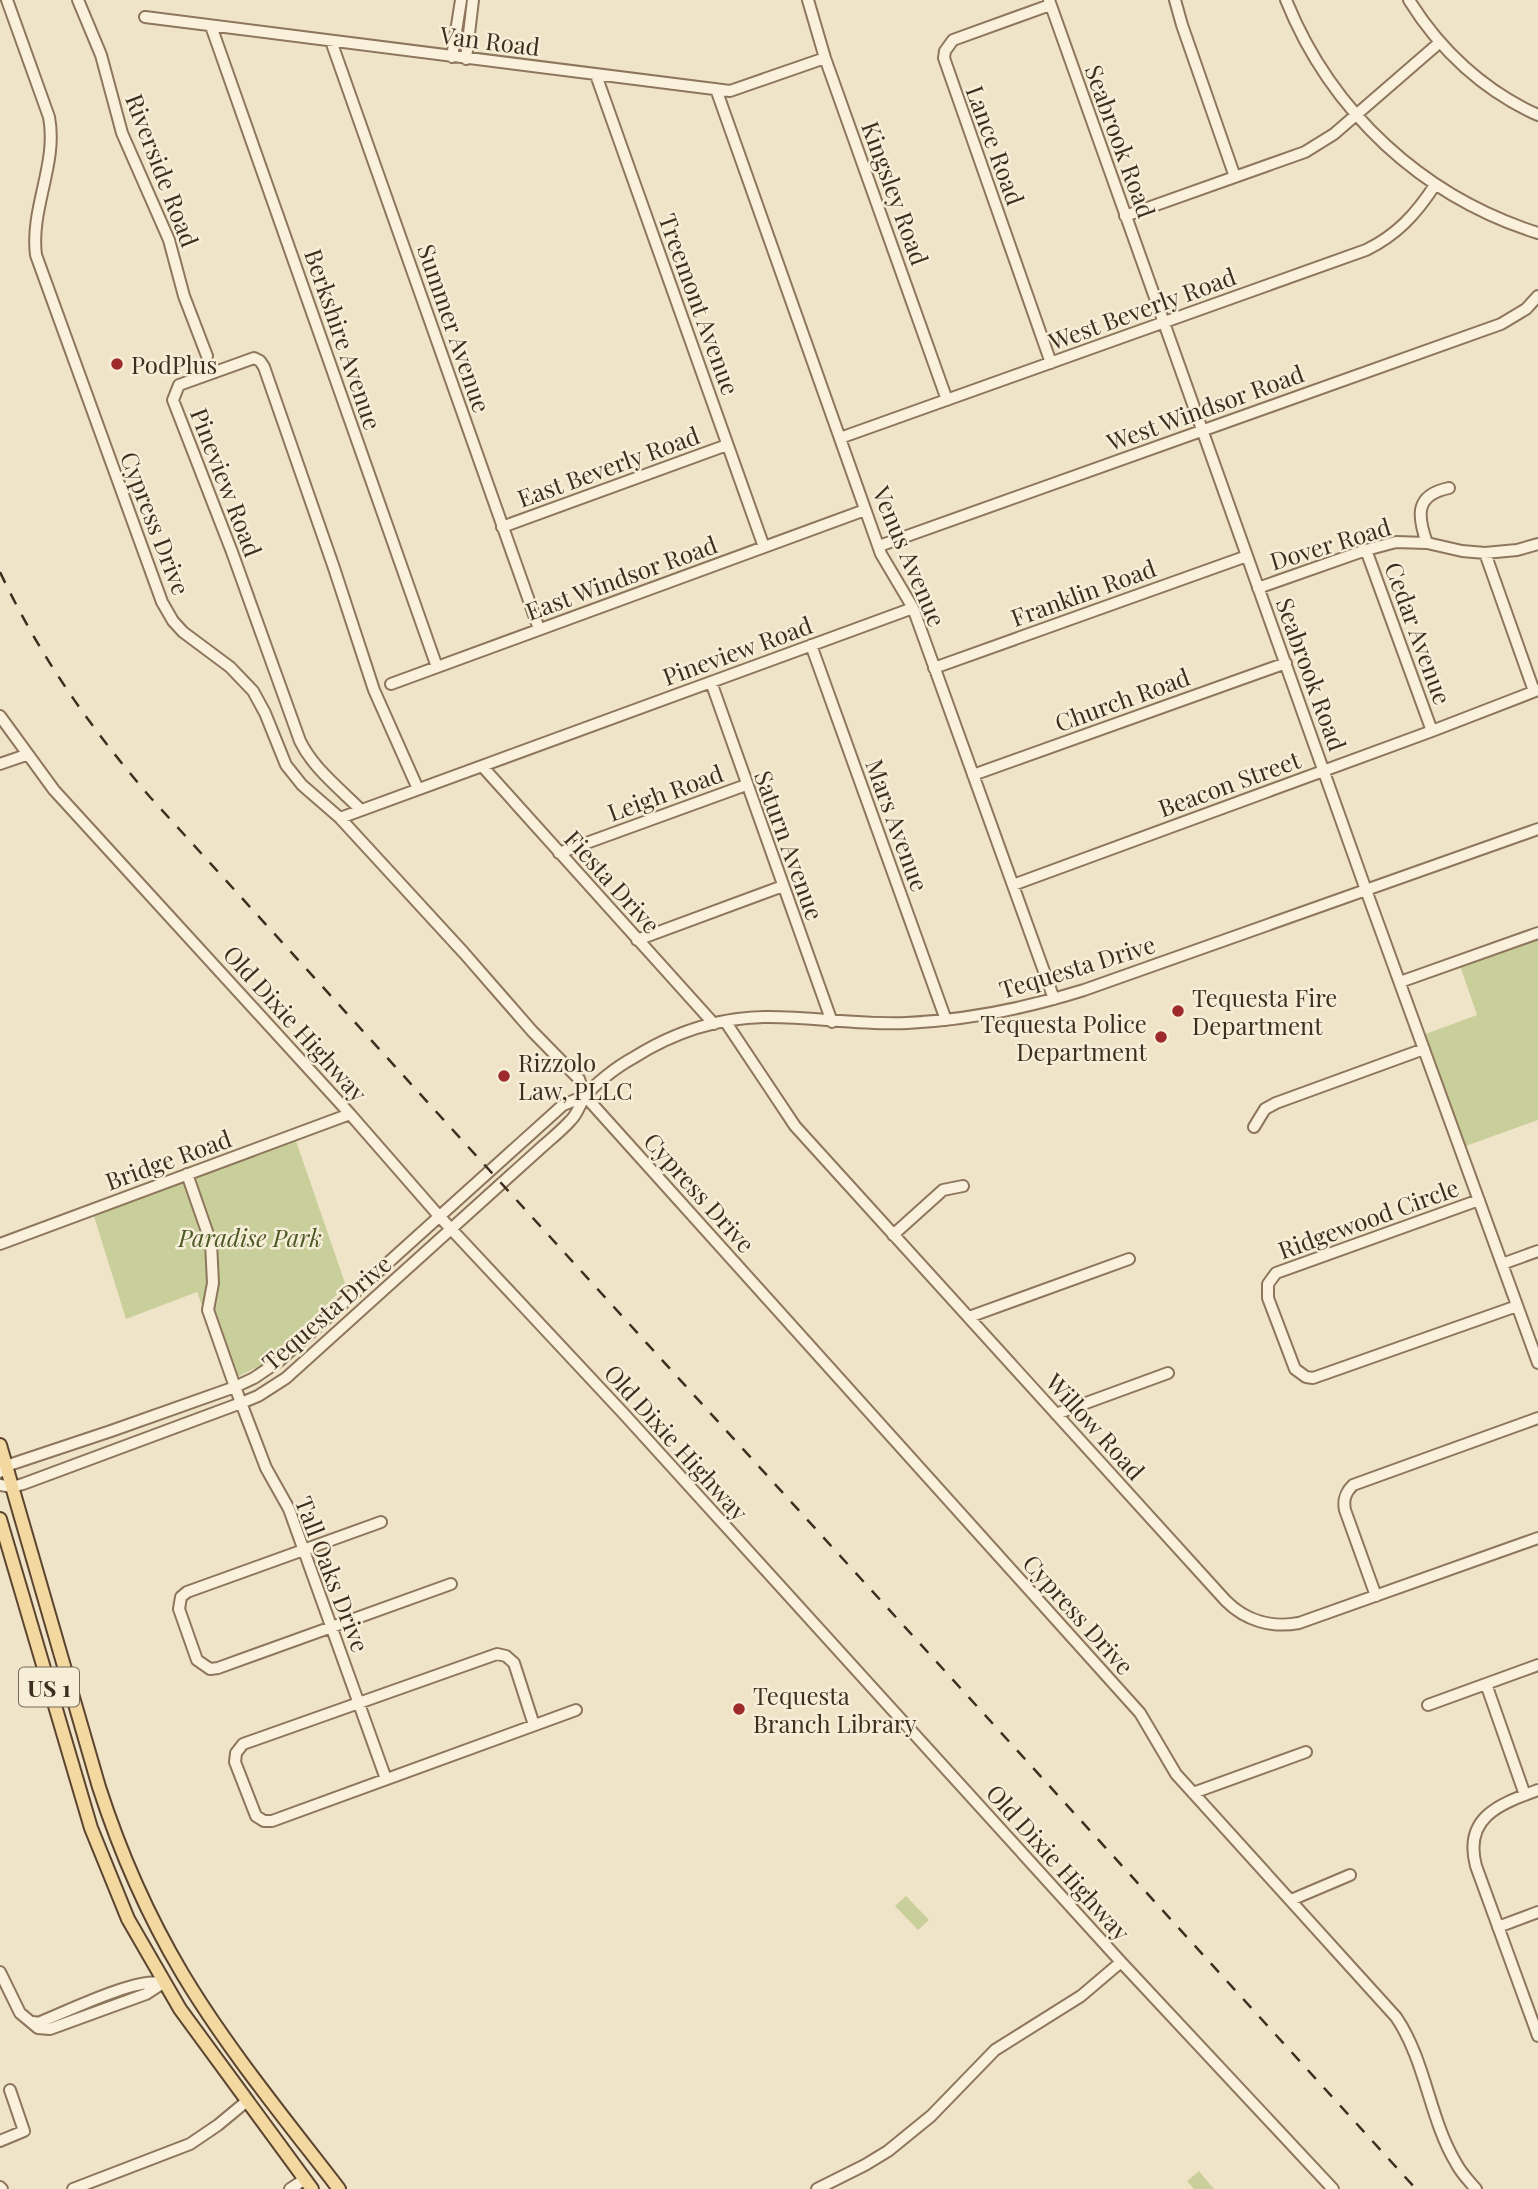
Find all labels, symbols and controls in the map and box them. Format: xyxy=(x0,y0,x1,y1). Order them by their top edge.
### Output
street label: Van Road xyxy=(437,18,542,62)
street label: Seabrook Road xyxy=(1079,60,1163,222)
street label: Lance Road xyxy=(960,81,1032,209)
street label: Riverside Road xyxy=(119,89,207,251)
street label: Kingsley Road xyxy=(855,117,937,269)
street label: Treemont Avenue xyxy=(652,209,748,399)
street label: Summer Avenue xyxy=(411,239,499,417)
street label: Berkshire Avenue xyxy=(298,244,390,434)
street label: West Beverly Road xyxy=(1043,259,1240,357)
place label: PodPlus xyxy=(131,348,217,380)
marker: PodPlus xyxy=(109,356,125,372)
street label: West Windsor Road xyxy=(1101,356,1308,458)
street label: Pineview Road xyxy=(184,403,270,561)
street label: East Beverly Road xyxy=(513,418,703,514)
street label: Cypress Drive xyxy=(114,447,198,599)
street label: Venus Avenue xyxy=(866,480,954,631)
street label: Dover Road xyxy=(1266,509,1394,577)
street label: East Windsor Road xyxy=(521,527,721,627)
street label: Franklin Road xyxy=(1006,551,1160,633)
street label: Cedar Avenue xyxy=(1378,557,1460,709)
street label: Seabrook Road xyxy=(1270,593,1354,755)
street label: Pineview Road xyxy=(658,608,816,692)
street label: Church Road xyxy=(1050,660,1194,738)
street label: Beacon Street xyxy=(1154,742,1305,823)
street label: Mars Avenue xyxy=(859,754,937,896)
street label: Leigh Road xyxy=(603,756,727,828)
street label: Saturn Avenue xyxy=(748,766,832,924)
street label: Fiesta Drive xyxy=(558,823,668,939)
street label: Tequesta Drive xyxy=(995,927,1159,1005)
street label: Old Dixie Highway xyxy=(217,938,375,1108)
place label: Tequesta Fire Department xyxy=(1192,981,1338,1041)
marker: Tequesta Fire Department xyxy=(1170,1003,1186,1019)
place label: Tequesta Police Department xyxy=(980,1007,1147,1067)
marker: Tequesta Police Department xyxy=(1153,1029,1169,1045)
place label: Rizzolo Law, PLLC xyxy=(518,1046,632,1106)
marker: Rizzolo Law, PLLC xyxy=(496,1068,512,1084)
street label: Bridge Road xyxy=(101,1121,235,1197)
street label: Cypress Drive xyxy=(638,1125,762,1259)
street label: Ridgewood Circle xyxy=(1273,1171,1463,1265)
park label: Paradise Park xyxy=(177,1221,322,1253)
street label: Tequesta Drive xyxy=(255,1247,397,1377)
street label: Old Dixie Highway xyxy=(598,1357,756,1527)
street label: Willow Road xyxy=(1039,1365,1152,1486)
street label: Tall Oaks Drive xyxy=(289,1491,377,1657)
street label: Cypress Drive xyxy=(1017,1547,1141,1681)
road number: US 1 xyxy=(19,1668,79,1706)
place label: Tequesta Branch Library xyxy=(753,1679,917,1739)
marker: Tequesta Branch Library xyxy=(731,1701,747,1717)
street label: Old Dixie Highway xyxy=(980,1777,1138,1947)

